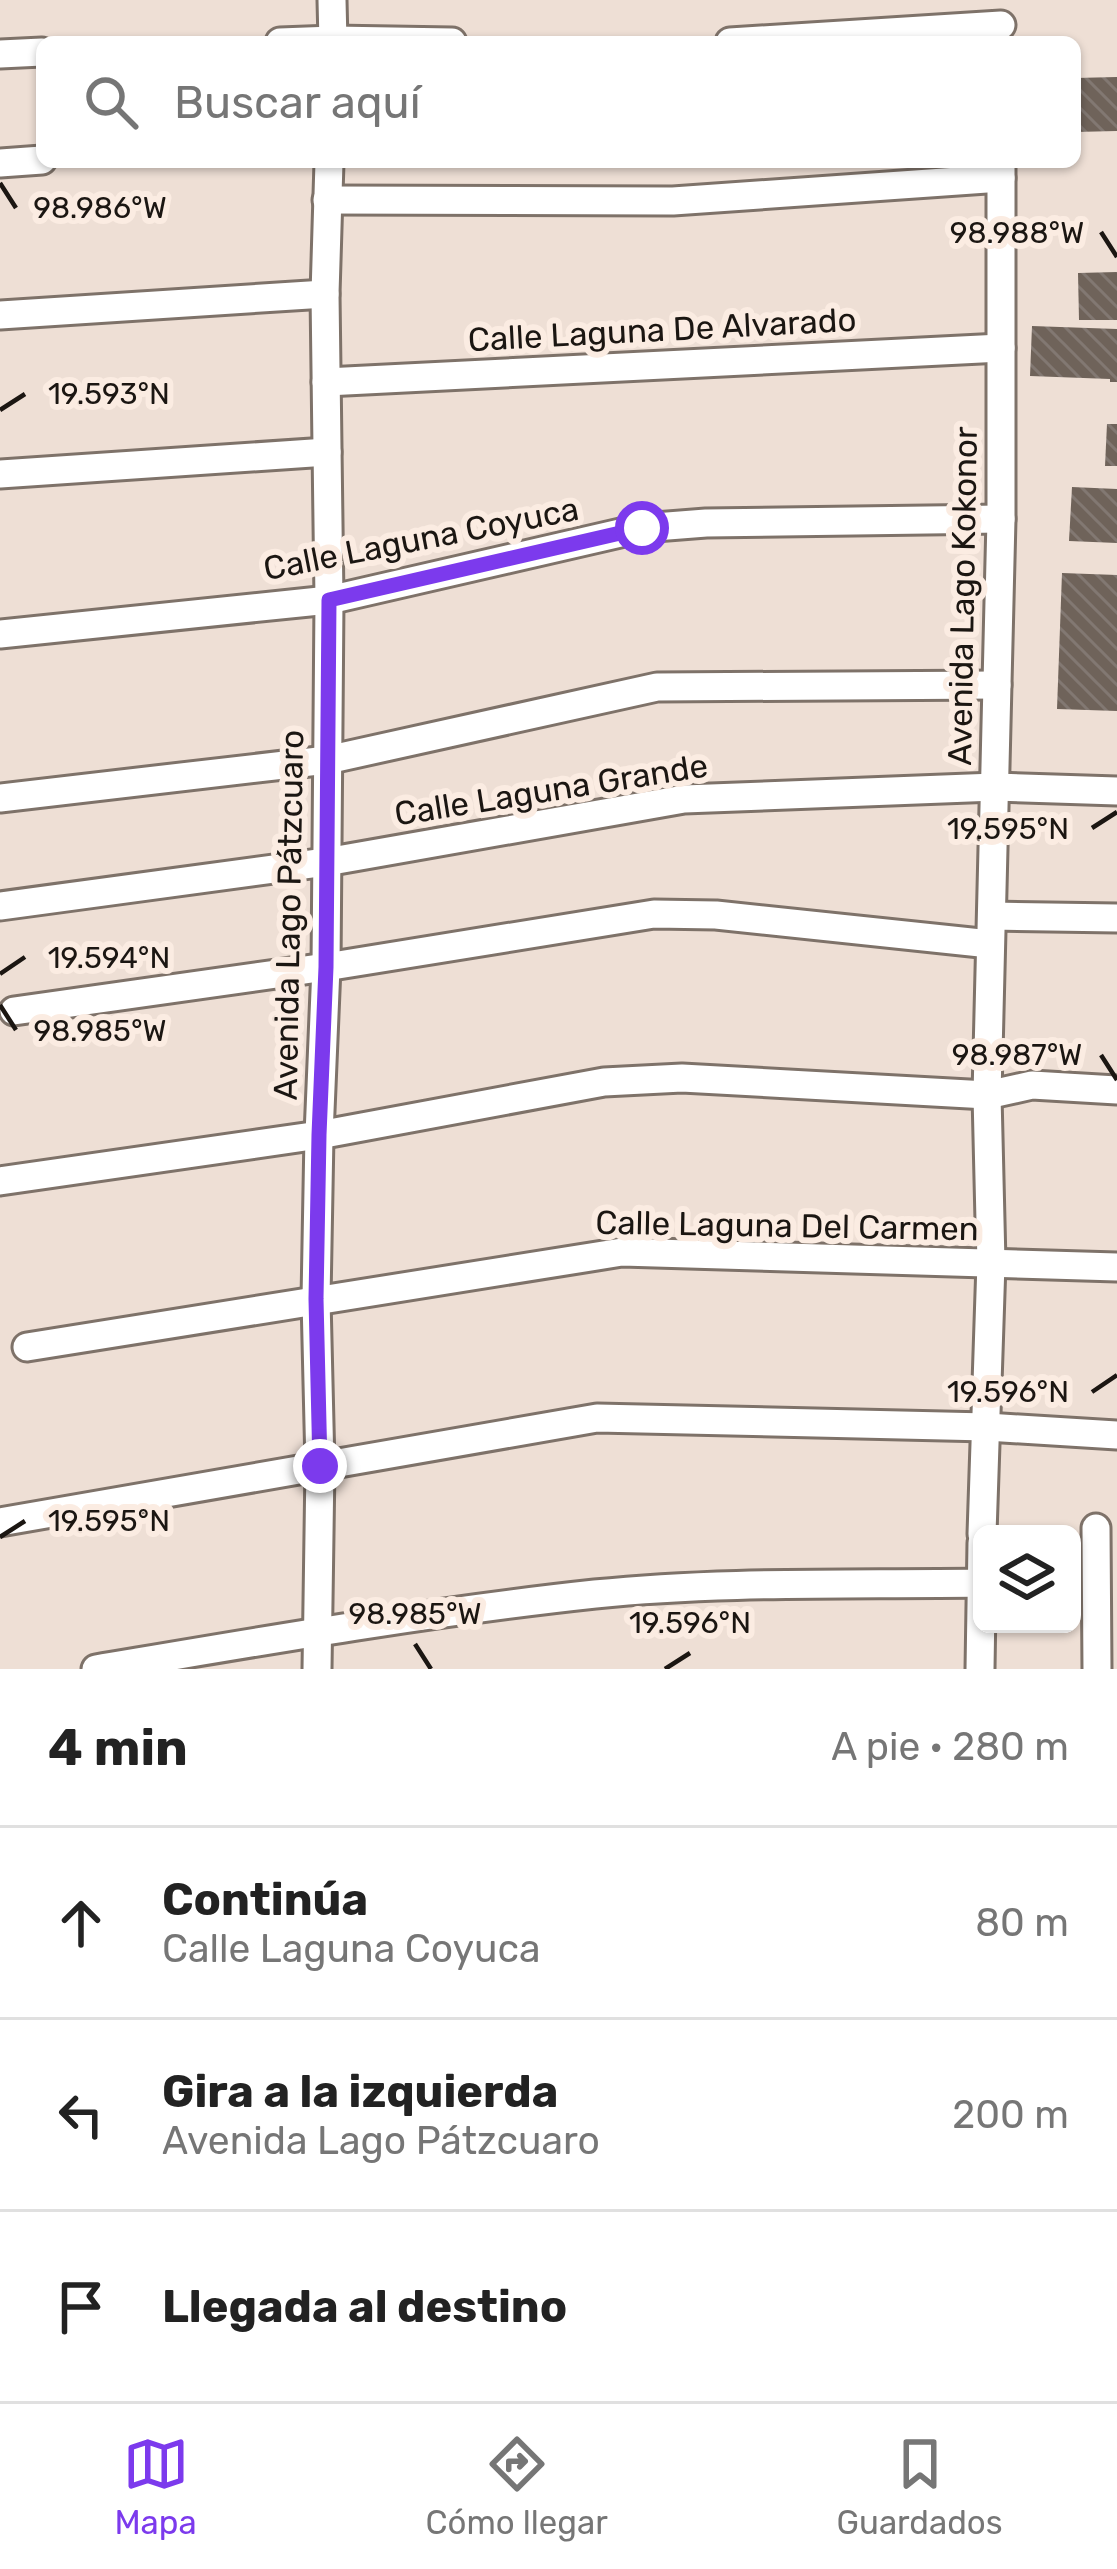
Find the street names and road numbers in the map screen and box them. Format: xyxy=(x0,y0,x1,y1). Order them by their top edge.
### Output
street label: Calle Laguna De Alvarado xyxy=(467,300,857,359)
street label: Avenida Lago Kokonor xyxy=(940,426,985,766)
street label: Calle Laguna Coyuca xyxy=(260,489,582,588)
street label: Avenida Lago Pátzcuaro xyxy=(266,729,311,1101)
street label: Calle Laguna Grande xyxy=(392,745,710,834)
street label: Calle Laguna Del Carmen xyxy=(595,1203,979,1248)

